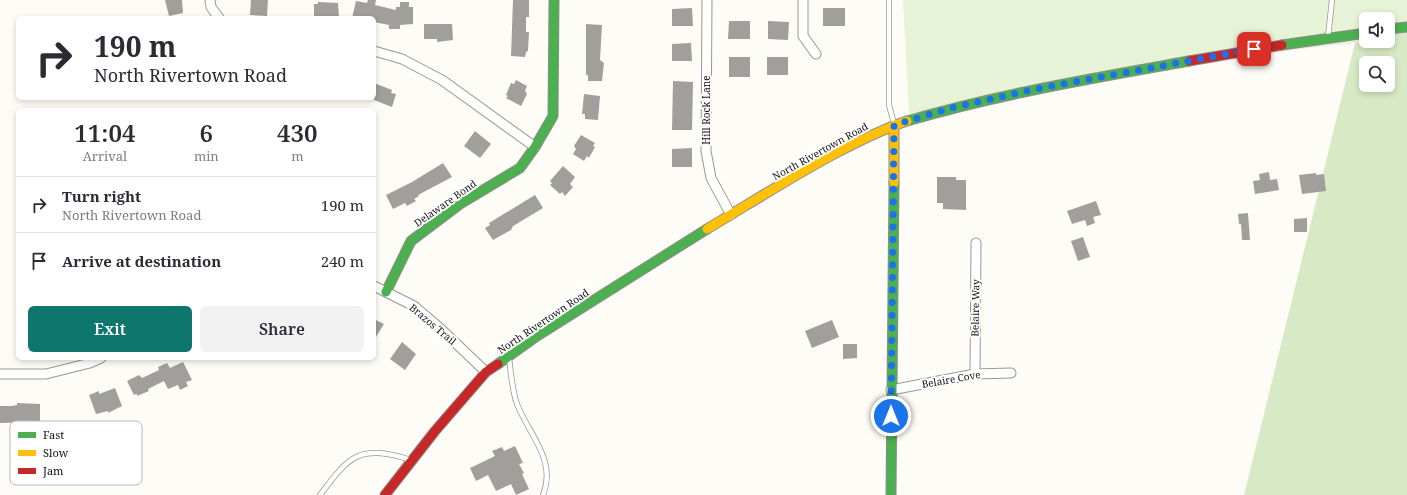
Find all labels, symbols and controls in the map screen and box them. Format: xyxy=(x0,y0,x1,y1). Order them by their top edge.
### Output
map controls xyxy=(1359,12,1395,92)
button: sound xyxy=(1359,12,1395,48)
text: 190 m xyxy=(94,27,176,65)
icon: right xyxy=(28,32,80,84)
pin xyxy=(1237,32,1271,66)
icon: arrive xyxy=(1243,38,1265,60)
button: search xyxy=(1359,56,1395,92)
text: North Rivertown Road xyxy=(94,63,287,87)
street label: Hill Rock Lane xyxy=(699,75,713,145)
text: 11:04 xyxy=(74,116,136,149)
text: 6 xyxy=(200,116,213,149)
text: 430 xyxy=(277,116,318,149)
street label: North Rivertown Road xyxy=(770,119,870,183)
text: Arrival xyxy=(83,147,127,165)
text: min xyxy=(194,147,219,165)
text: m xyxy=(291,147,303,165)
street label: Delaware Bond xyxy=(411,176,479,230)
text: Turn right xyxy=(62,186,141,206)
icon: right xyxy=(28,194,50,216)
text: 190 m xyxy=(321,195,364,215)
text: North Rivertown Road xyxy=(62,206,201,224)
icon: arrive xyxy=(28,250,50,272)
text: Arrive at destination xyxy=(62,251,221,271)
text: 240 m xyxy=(321,251,364,271)
street label: Belaire Way xyxy=(968,279,983,337)
street label: North Rivertown Road xyxy=(495,285,591,357)
street label: Brazos Trail xyxy=(407,300,459,348)
button: Exit xyxy=(28,306,192,352)
button: Share xyxy=(200,306,364,352)
street label: Belaire Cove xyxy=(920,367,982,391)
position arrow xyxy=(870,395,912,437)
legend xyxy=(10,421,142,485)
text: Fast xyxy=(43,427,64,442)
text: Slow xyxy=(43,445,69,460)
text: Jam xyxy=(42,463,64,478)

